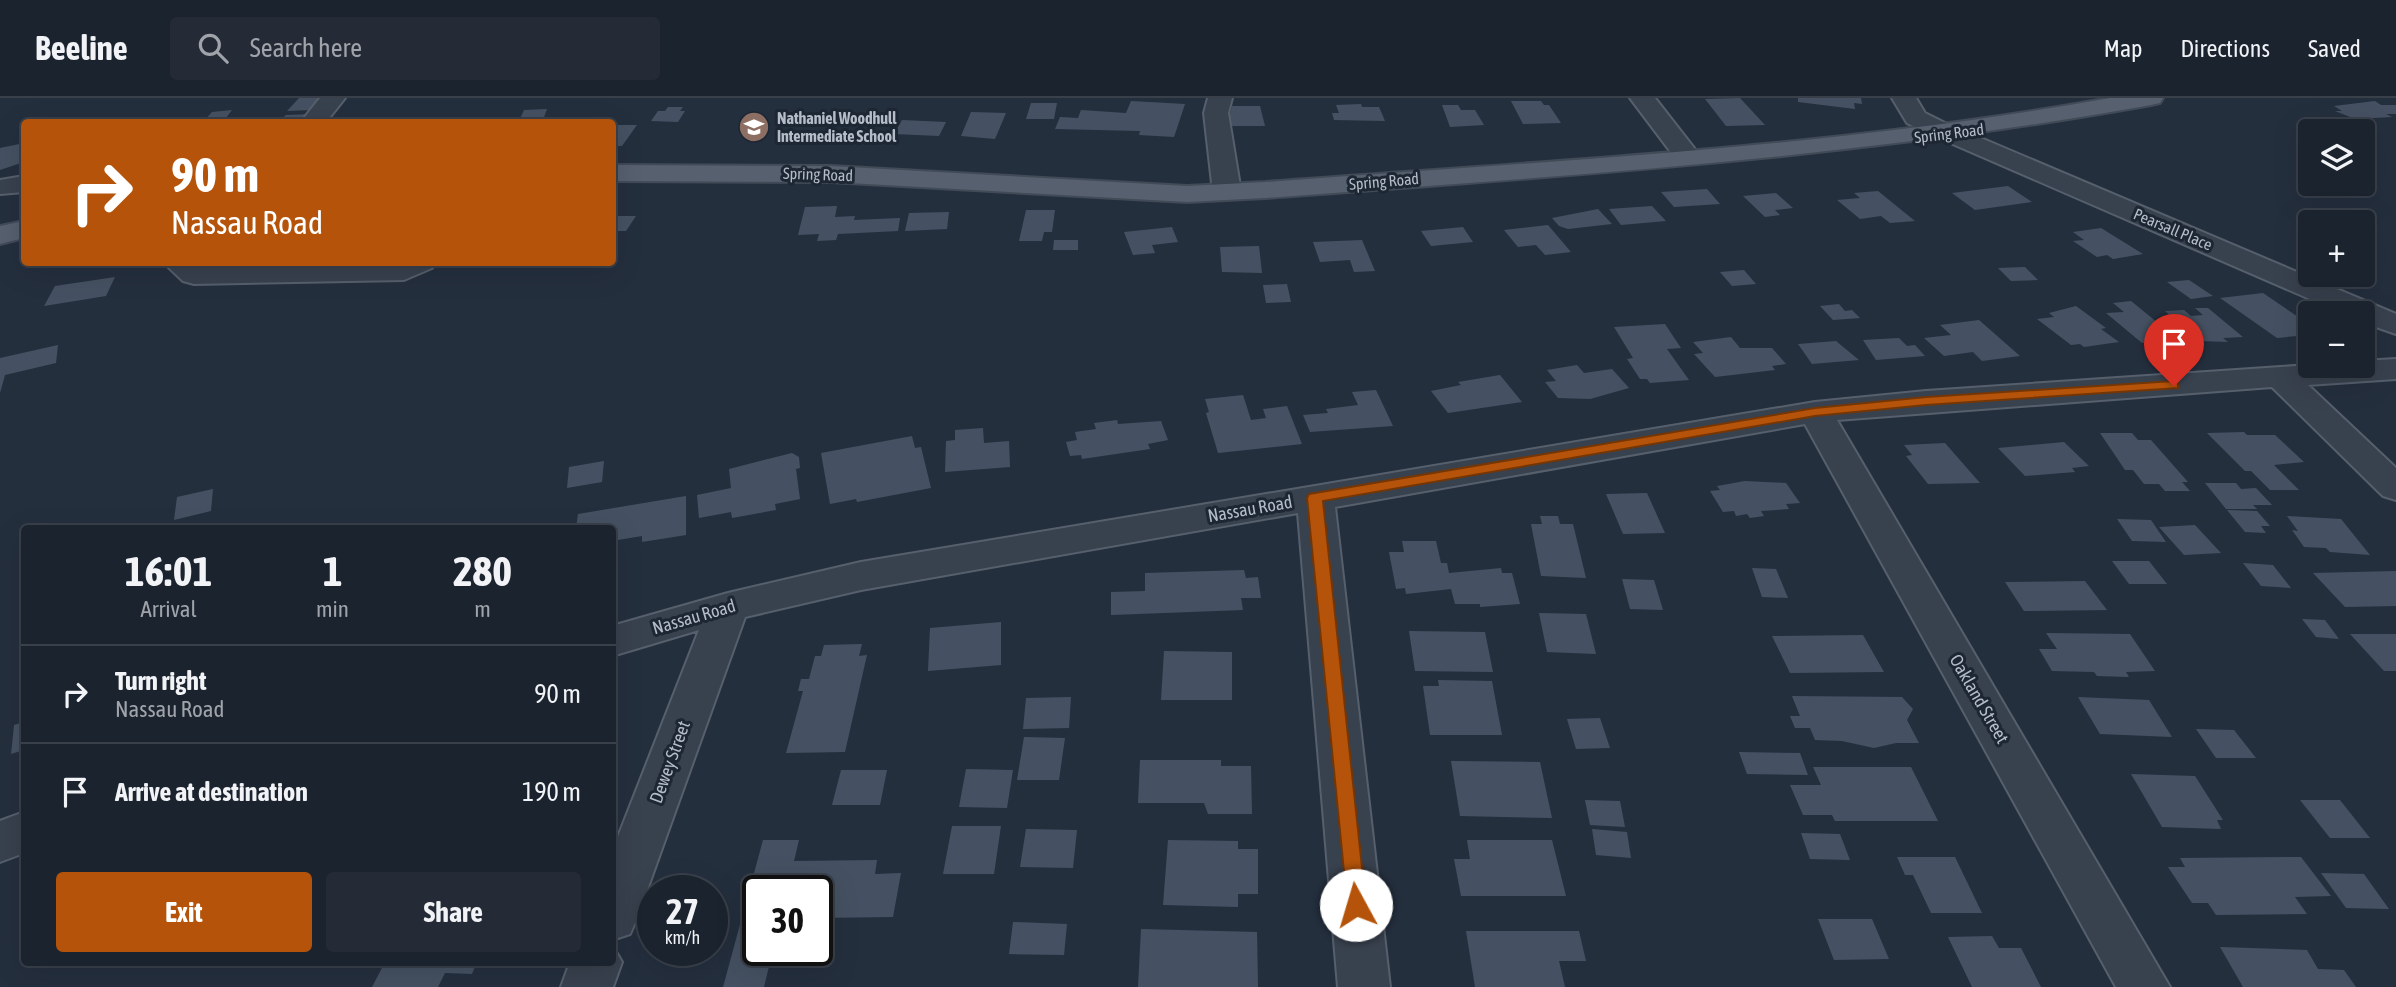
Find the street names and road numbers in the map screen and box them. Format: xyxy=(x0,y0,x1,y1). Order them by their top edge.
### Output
street label: Spring Road xyxy=(1913,120,1985,147)
street label: Spring Road xyxy=(783,164,853,185)
street label: Spring Road xyxy=(1348,169,1420,194)
street label: Pearsall Place xyxy=(2131,204,2215,254)
street label: Nassau Road xyxy=(1206,491,1294,526)
street label: Nassau Road xyxy=(650,595,738,638)
street label: Oakland Street xyxy=(1946,651,2013,747)
street label: Dewey Street xyxy=(645,718,694,806)

